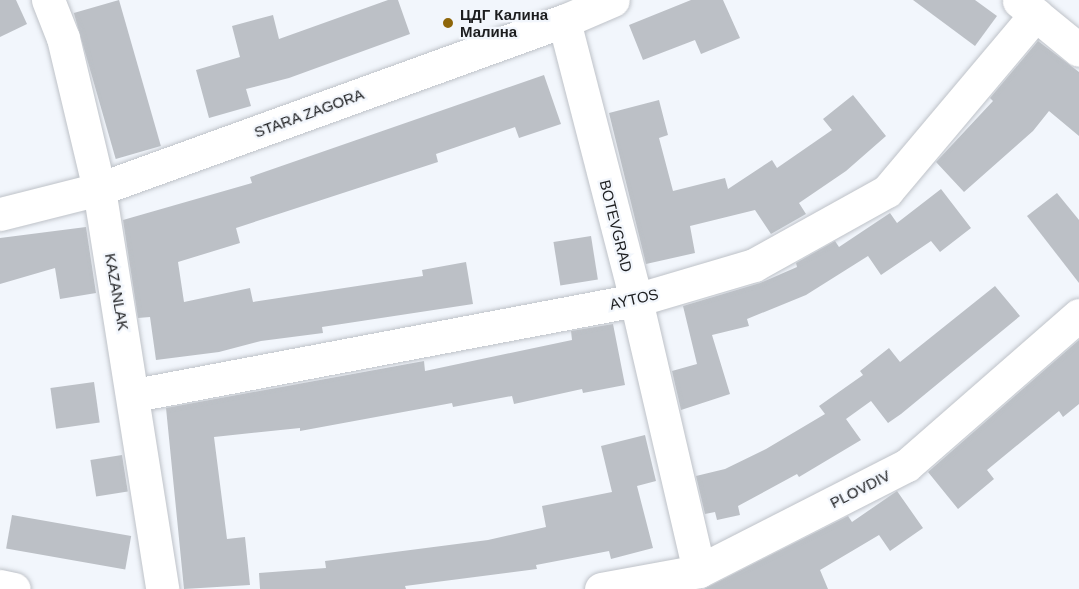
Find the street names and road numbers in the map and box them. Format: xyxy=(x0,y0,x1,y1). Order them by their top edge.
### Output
street label: STARA ZAGORA xyxy=(251,85,367,141)
street label: BOTEVGRAD xyxy=(596,178,636,274)
street label: KAZANLAK xyxy=(101,252,133,332)
street label: AYTOS xyxy=(608,285,660,313)
street label: PLOVDIV xyxy=(827,466,893,512)

